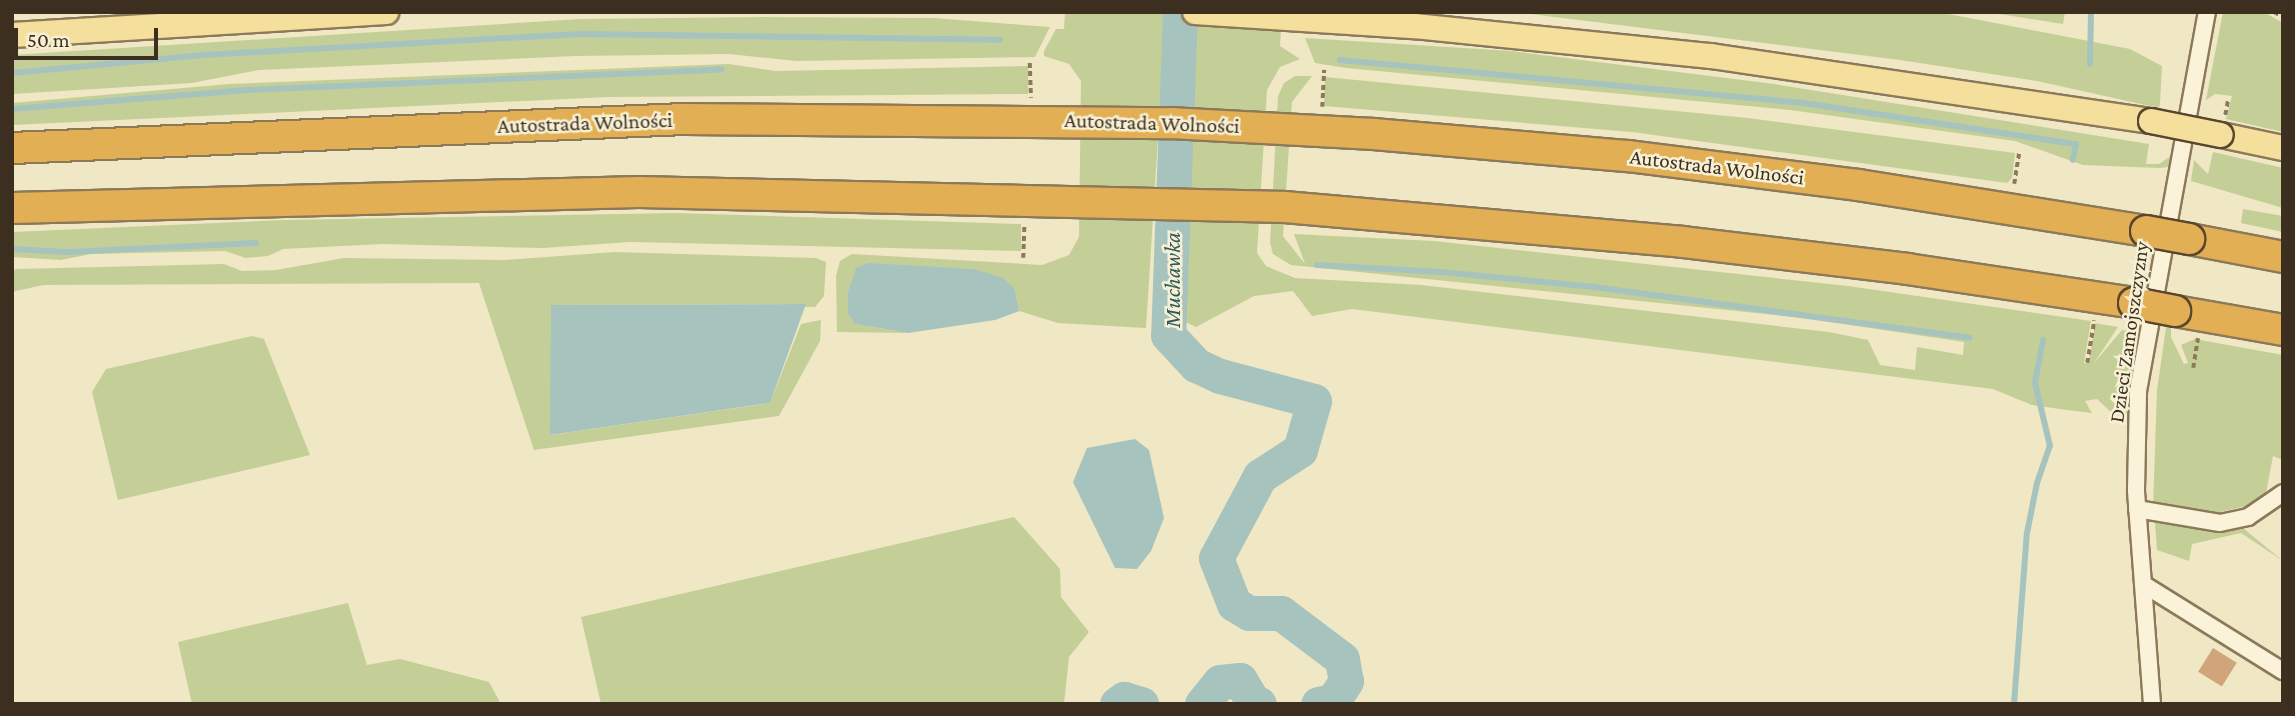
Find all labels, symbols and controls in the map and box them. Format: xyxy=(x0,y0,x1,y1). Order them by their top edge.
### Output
scale bar xyxy=(18,14,161,58)
text: 50 m xyxy=(27,28,70,52)
street label: Autostrada Wolności xyxy=(497,107,673,139)
street label: Autostrada Wolności xyxy=(1064,107,1240,139)
street label: Autostrada Wolności xyxy=(1628,144,1806,190)
water label: Muchawka xyxy=(1158,232,1186,328)
street label: Dzieci Zamojszczyzny xyxy=(2104,240,2154,424)

